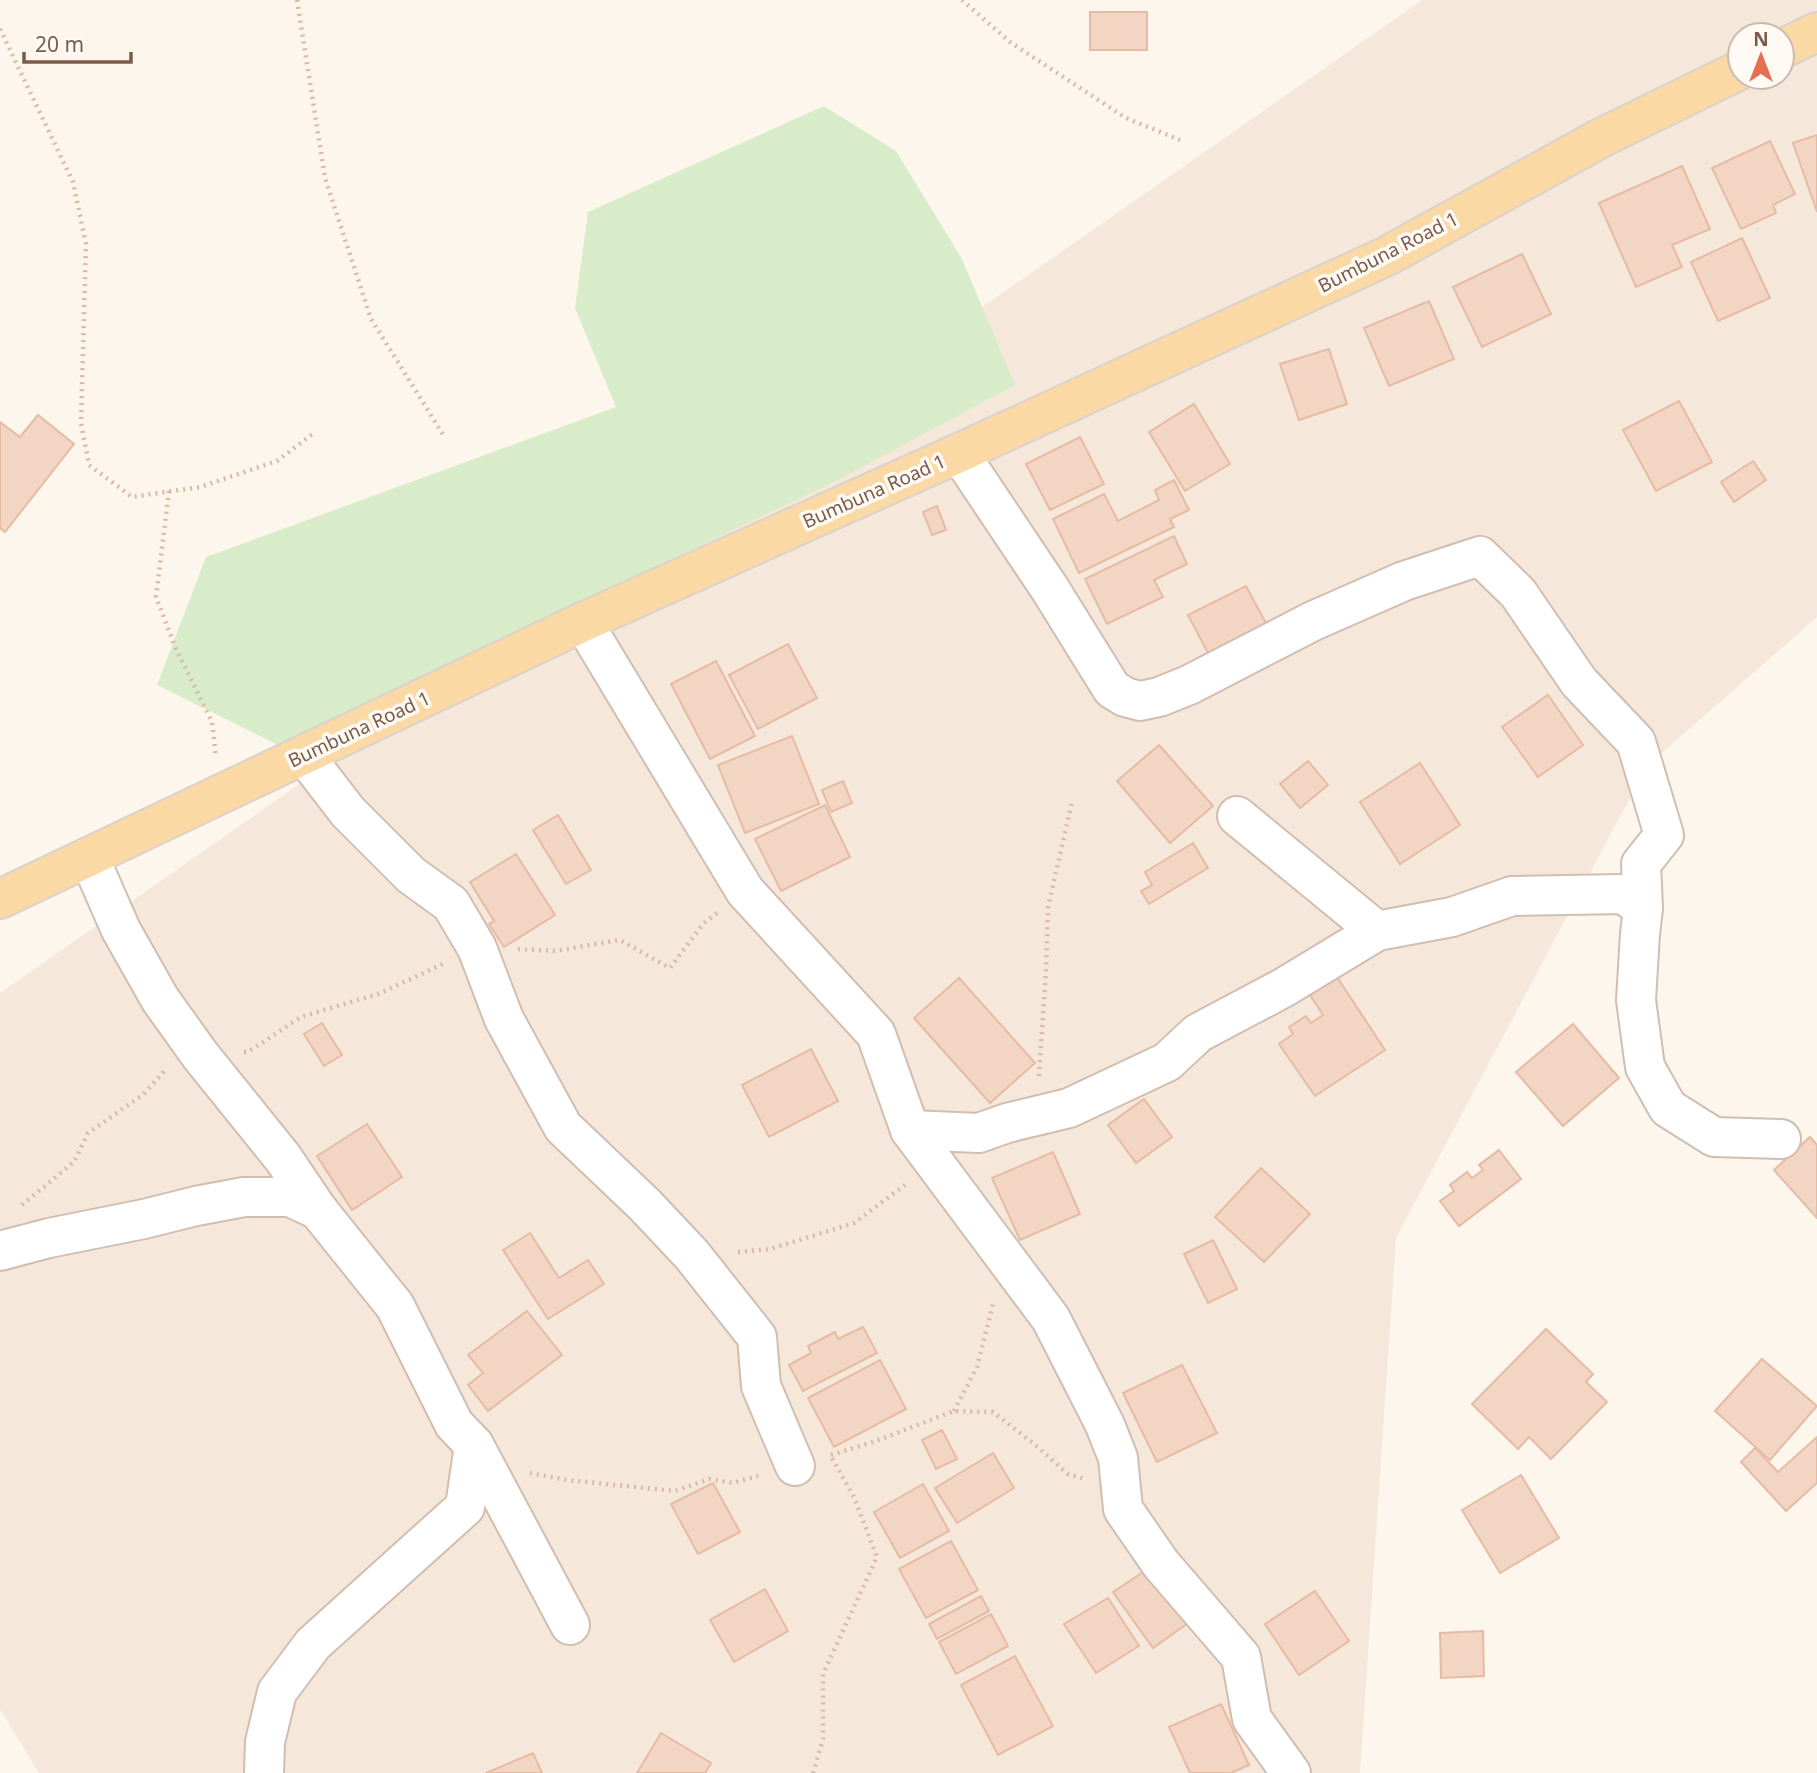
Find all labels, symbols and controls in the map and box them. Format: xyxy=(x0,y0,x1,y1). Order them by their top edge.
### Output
scale bar xyxy=(24,21,131,65)
north arrow xyxy=(1726,21,1796,91)
text: N xyxy=(1753,26,1769,52)
text: 20 m xyxy=(35,30,84,58)
street label: Bumbuna Road 1 xyxy=(1313,205,1463,299)
street label: Bumbuna Road 1 xyxy=(798,448,950,534)
street label: Bumbuna Road 1 xyxy=(284,685,434,773)

